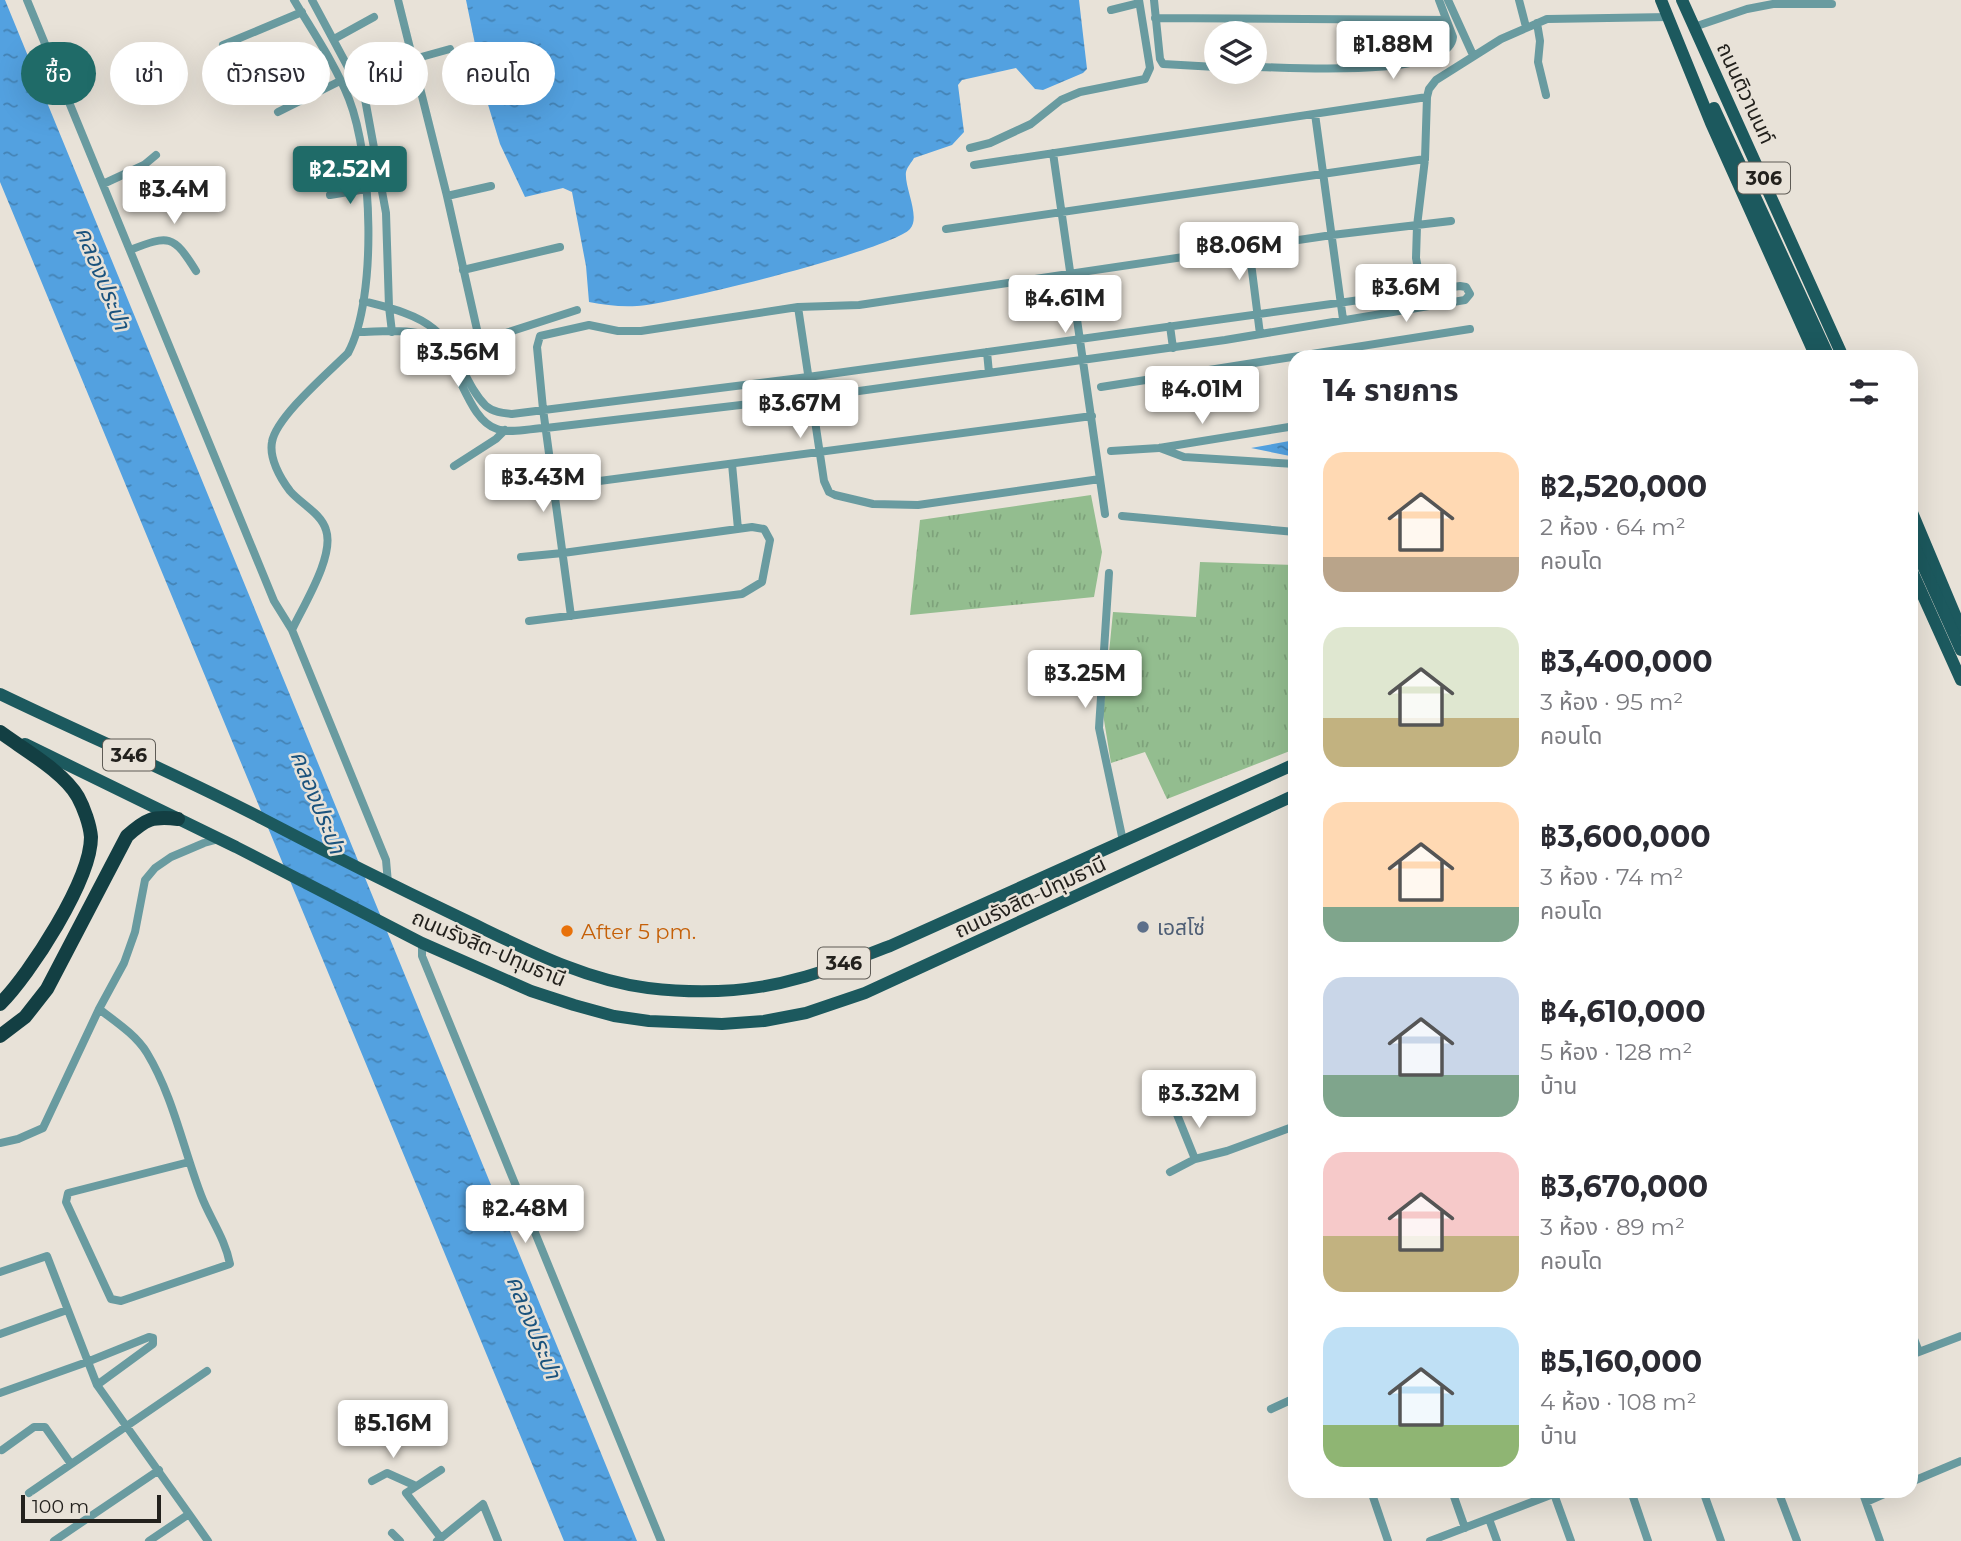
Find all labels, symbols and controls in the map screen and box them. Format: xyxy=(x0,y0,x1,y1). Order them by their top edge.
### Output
map controls xyxy=(1204,21,1267,84)
button: layers xyxy=(1204,21,1267,84)
pin: ฿1.88M xyxy=(1336,22,1450,81)
text: ฿1.88M xyxy=(1353,30,1433,58)
street label: ถนนติวานนท์ xyxy=(1712,38,1780,148)
chip: ซื้อ xyxy=(21,42,96,105)
chip: เช่า xyxy=(110,42,188,105)
chip: ตัวกรอง xyxy=(202,42,330,105)
chip: ใหม่ xyxy=(344,42,428,105)
chip: คอนโด xyxy=(442,42,555,105)
pin: ฿2.52M xyxy=(293,146,407,206)
text: ฿2.52M xyxy=(309,155,391,183)
road number: 306 xyxy=(1738,162,1790,194)
pin: ฿3.4M xyxy=(125,166,223,226)
text: ฿3.4M xyxy=(139,175,209,203)
water label: คลองประปา xyxy=(70,222,137,335)
pin: ฿8.06M xyxy=(1182,222,1296,282)
text: ฿8.06M xyxy=(1196,231,1282,259)
pin: ฿3.6M xyxy=(1357,264,1455,324)
text: ฿3.6M xyxy=(1371,273,1441,301)
pin: ฿4.61M xyxy=(1008,276,1122,335)
text: ฿4.61M xyxy=(1024,284,1106,312)
pin: ฿3.56M xyxy=(401,330,515,389)
text: ฿3.56M xyxy=(416,338,500,366)
pin: ฿4.01M xyxy=(1145,366,1259,426)
text: 14 รายการ xyxy=(1323,372,1458,409)
icon: filters xyxy=(1845,373,1883,411)
text: ฿4.01M xyxy=(1161,375,1243,403)
pin: ฿3.67M xyxy=(743,380,857,440)
text: ฿3.67M xyxy=(758,389,842,417)
pin: ฿3.43M xyxy=(486,454,600,514)
text: ฿3.43M xyxy=(501,463,585,491)
text: ฿2,520,000 xyxy=(1540,468,1707,505)
icon: home xyxy=(1379,480,1463,564)
text: 2 ห้อง · 64 m² xyxy=(1540,513,1686,541)
text: คอนโด xyxy=(1540,547,1602,575)
text: ฿3,400,000 xyxy=(1540,643,1713,680)
pin: ฿3.25M xyxy=(1028,650,1142,710)
icon: home xyxy=(1379,655,1463,739)
text: ฿3.25M xyxy=(1044,659,1126,687)
text: 3 ห้อง · 95 m² xyxy=(1540,688,1683,716)
text: คอนโด xyxy=(1540,722,1602,750)
road number: 346 xyxy=(103,740,155,770)
water label: คลองประปา xyxy=(285,746,352,859)
text: ฿3,600,000 xyxy=(1540,818,1711,855)
icon: home xyxy=(1379,830,1463,914)
street label: ถนนรังสิต-ปทุมธานี xyxy=(950,851,1110,944)
text: 3 ห้อง · 74 m² xyxy=(1540,863,1683,891)
text: คอนโด xyxy=(1540,897,1602,925)
street label: ถนนรังสิต-ปทุมธานี xyxy=(408,904,570,993)
place label: เอสโซ่ xyxy=(1157,915,1205,940)
place label: After 5 pm. xyxy=(581,919,696,944)
marker: เอสโซ่ xyxy=(1135,919,1151,935)
marker: After 5 pm. xyxy=(559,923,575,939)
road number: 346 xyxy=(818,948,870,979)
text: ฿4,610,000 xyxy=(1540,993,1706,1030)
icon: home xyxy=(1379,1005,1463,1089)
text: 5 ห้อง · 128 m² xyxy=(1540,1038,1692,1066)
pin: ฿3.32M xyxy=(1142,1070,1256,1130)
text: บ้าน xyxy=(1540,1072,1577,1100)
text: ฿3.32M xyxy=(1158,1079,1240,1107)
text: ฿3,670,000 xyxy=(1540,1168,1708,1205)
icon: home xyxy=(1379,1180,1463,1264)
pin: ฿2.48M xyxy=(468,1186,582,1245)
text: ฿2.48M xyxy=(482,1194,568,1222)
text: 3 ห้อง · 89 m² xyxy=(1540,1213,1685,1241)
text: คอนโด xyxy=(1540,1247,1602,1275)
water label: คลองประปา xyxy=(501,1271,568,1384)
text: ฿5,160,000 xyxy=(1540,1343,1702,1380)
icon: home xyxy=(1379,1355,1463,1439)
text: 4 ห้อง · 108 m² xyxy=(1540,1388,1697,1416)
pin: ฿5.16M xyxy=(336,1400,450,1460)
text: ฿5.16M xyxy=(354,1409,432,1437)
text: บ้าน xyxy=(1540,1422,1577,1450)
scale bar xyxy=(21,1492,161,1524)
text: 100 m xyxy=(32,1495,89,1518)

